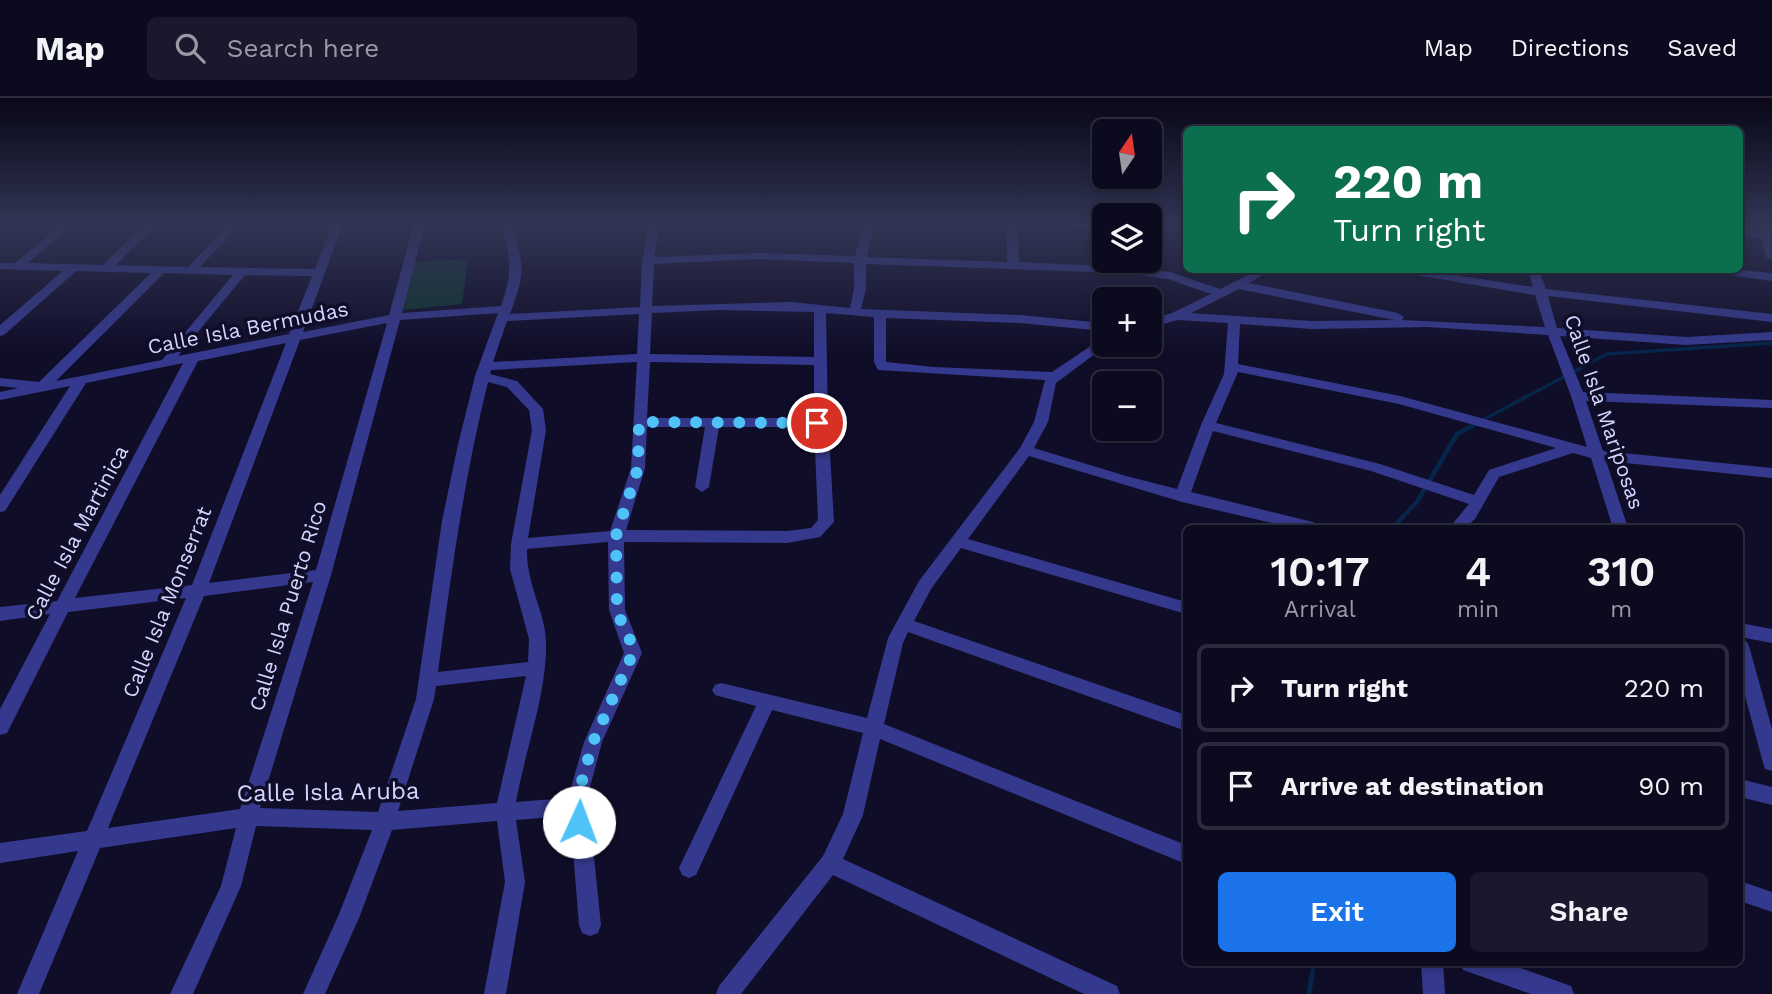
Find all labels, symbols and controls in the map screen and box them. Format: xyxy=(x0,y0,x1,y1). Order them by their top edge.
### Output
search box xyxy=(147,17,637,80)
text: Map xyxy=(35,29,105,68)
icon: search xyxy=(171,29,209,67)
text: Search here xyxy=(227,33,379,63)
text: Map xyxy=(1424,34,1473,62)
text: Directions xyxy=(1511,34,1629,62)
text: Saved xyxy=(1667,34,1737,62)
north arrow xyxy=(1092,119,1162,189)
map controls xyxy=(1092,119,1162,441)
text: 220 m xyxy=(1333,152,1483,210)
icon: right xyxy=(1218,154,1309,245)
button: layers xyxy=(1092,203,1162,273)
text: Turn right xyxy=(1333,211,1485,249)
button: + xyxy=(1092,287,1162,357)
street label: Calle Isla Bermudas xyxy=(145,296,350,359)
street label: Calle Isla Mariposas xyxy=(1559,311,1650,512)
button: − xyxy=(1092,371,1162,441)
pin xyxy=(787,393,847,453)
icon: arrive xyxy=(798,404,836,442)
street label: Calle Isla Martinica xyxy=(20,441,133,625)
street label: Calle Isla Puerto Rico xyxy=(244,498,331,714)
street label: Calle Isla Monserrat xyxy=(117,502,216,701)
text: 10:17 xyxy=(1270,547,1370,596)
text: 4 xyxy=(1465,547,1491,596)
text: 310 xyxy=(1587,547,1656,596)
text: Arrival xyxy=(1284,596,1356,623)
text: min xyxy=(1457,596,1499,623)
text: m xyxy=(1610,596,1632,623)
icon: right xyxy=(1222,669,1260,707)
text: Turn right xyxy=(1281,673,1408,703)
text: 220 m xyxy=(1624,673,1704,703)
icon: arrive xyxy=(1222,767,1260,805)
text: Arrive at destination xyxy=(1281,771,1544,801)
text: 90 m xyxy=(1638,771,1704,801)
street label: Calle Isla Aruba xyxy=(236,776,420,808)
position arrow xyxy=(542,785,616,859)
button: Exit xyxy=(1218,872,1456,952)
button: Share xyxy=(1470,872,1708,952)

